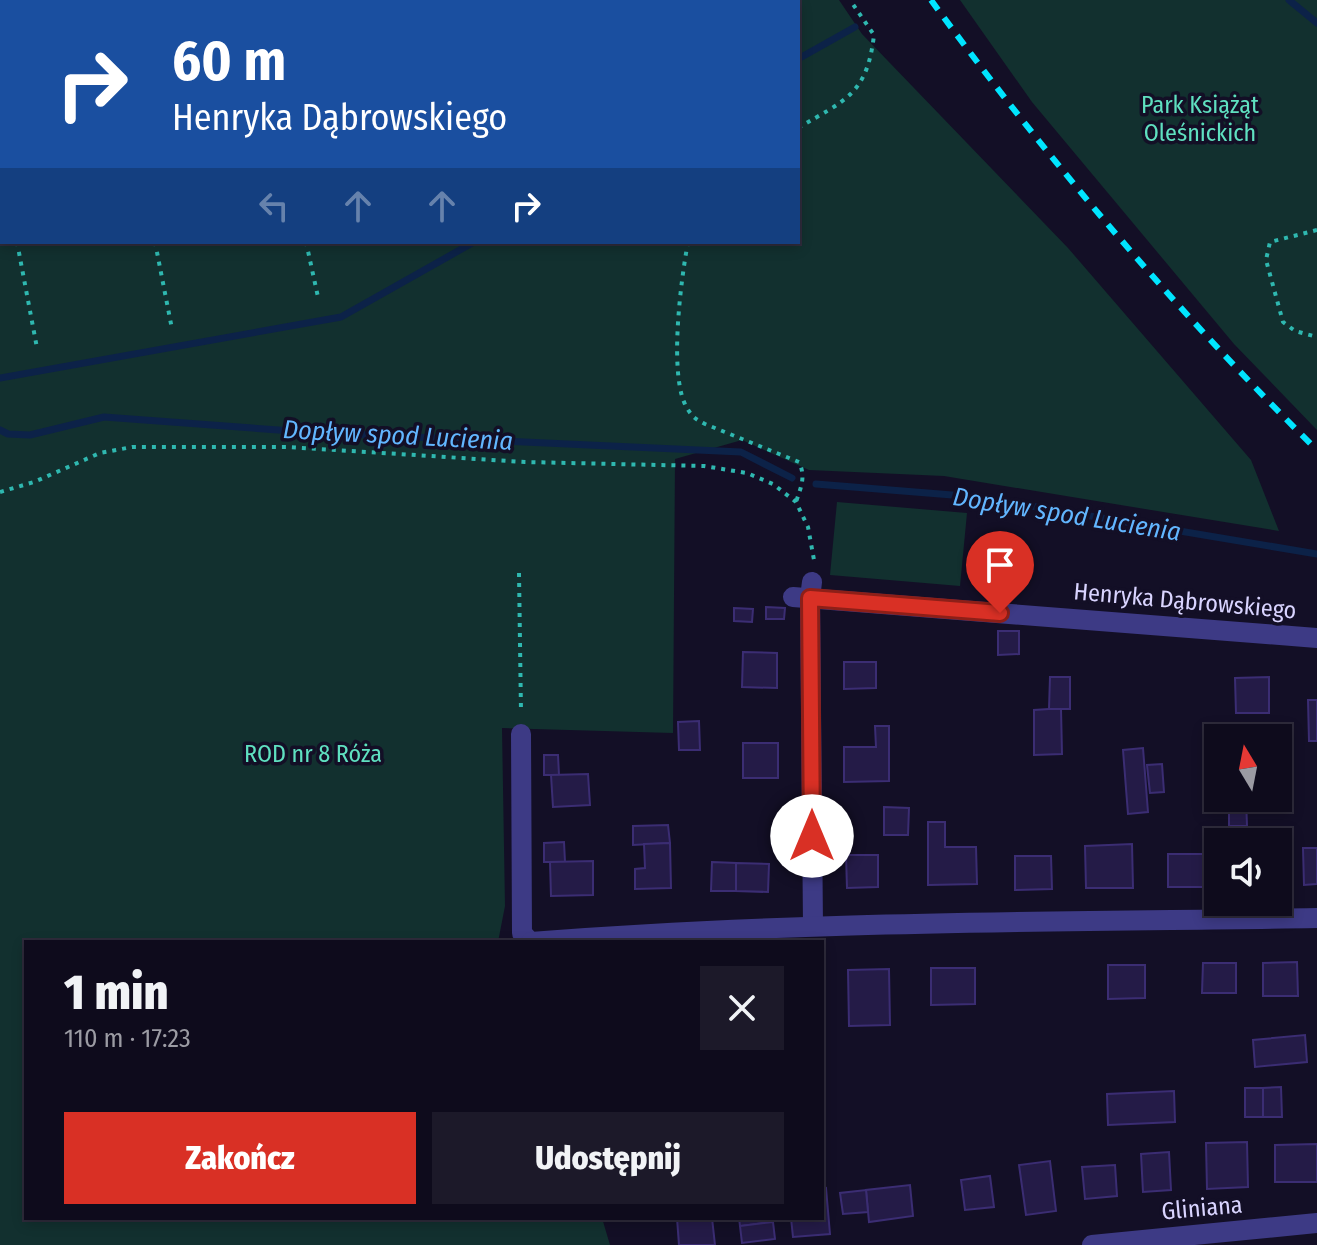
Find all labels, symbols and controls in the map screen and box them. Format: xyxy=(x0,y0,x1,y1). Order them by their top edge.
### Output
text: 60 m xyxy=(172,28,286,95)
icon: right xyxy=(40,32,144,136)
park label: Park Książąt Oleśnickich xyxy=(1141,91,1259,147)
text: Henryka Dąbrowskiego xyxy=(172,96,507,140)
icon: left xyxy=(252,184,296,228)
icon: ahead xyxy=(336,184,380,228)
icon: ahead xyxy=(420,184,464,228)
icon: right xyxy=(504,184,548,228)
water label: Dopływ spod Lucienia xyxy=(282,414,514,457)
water label: Dopływ spod Lucienia xyxy=(951,481,1183,548)
pin xyxy=(966,531,1034,613)
icon: arrive xyxy=(978,543,1022,587)
street label: Henryka Dąbrowskiego xyxy=(1072,577,1298,625)
north arrow xyxy=(1204,724,1292,812)
map controls xyxy=(1204,724,1292,916)
park label: ROD nr 8 Róża xyxy=(244,740,382,768)
position arrow xyxy=(770,794,854,878)
button: sound xyxy=(1204,828,1292,916)
text: 1 min xyxy=(64,964,168,1022)
button: close xyxy=(700,966,784,1050)
text: 110 m · 17:23 xyxy=(64,1023,191,1054)
button: Zakończ xyxy=(64,1112,416,1204)
button: Udostępnij xyxy=(432,1112,784,1204)
street label: Gliniana xyxy=(1160,1191,1244,1225)

